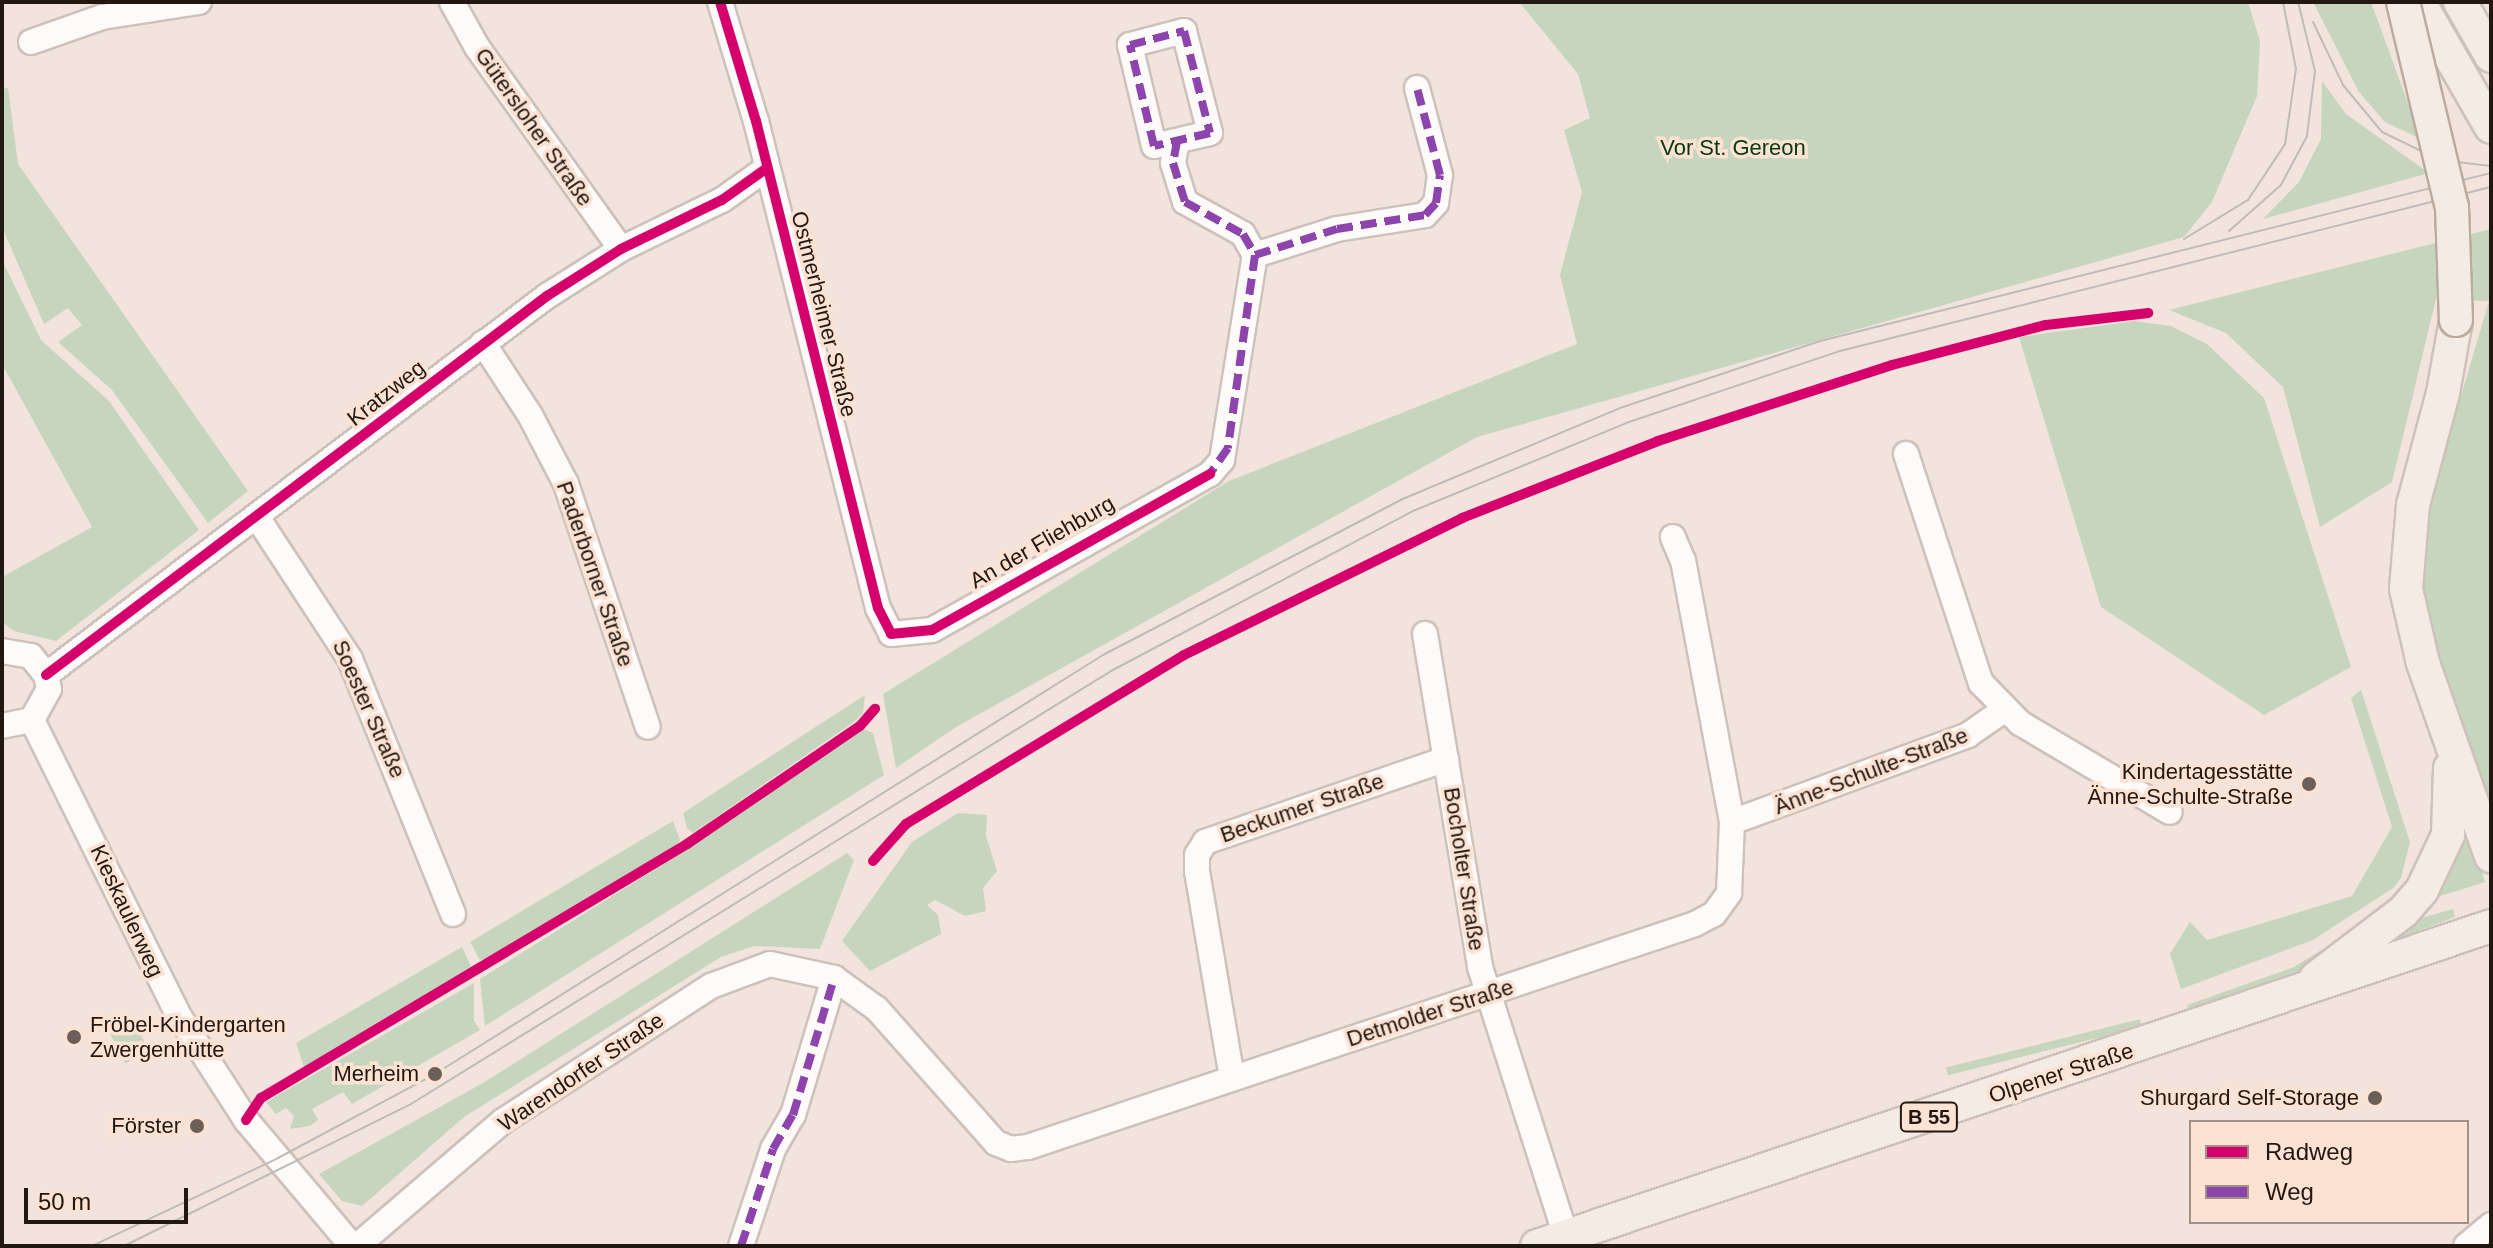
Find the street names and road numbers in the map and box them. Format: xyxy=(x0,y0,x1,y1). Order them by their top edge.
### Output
street label: Gütersloher Straße xyxy=(470,43,598,211)
street label: Ostmerheimer Straße xyxy=(786,208,862,420)
street label: Kratzweg xyxy=(342,354,430,432)
street label: Paderborner Straße xyxy=(551,478,639,670)
street label: An der Fliehburg xyxy=(965,490,1119,594)
street label: Soester Straße xyxy=(327,636,411,782)
street label: Änne-Schulte-Straße xyxy=(1770,722,1972,820)
street label: Beckumer Straße xyxy=(1217,768,1387,848)
street label: Bocholter Straße xyxy=(1438,785,1490,953)
street label: Kieskaulerweg xyxy=(85,841,169,981)
street label: Detmolder Straße xyxy=(1343,974,1517,1052)
street label: Warendorfer Straße xyxy=(493,1007,669,1137)
street label: Olpener Straße xyxy=(1985,1037,2137,1109)
road number: B 55 xyxy=(1899,1101,1959,1133)

